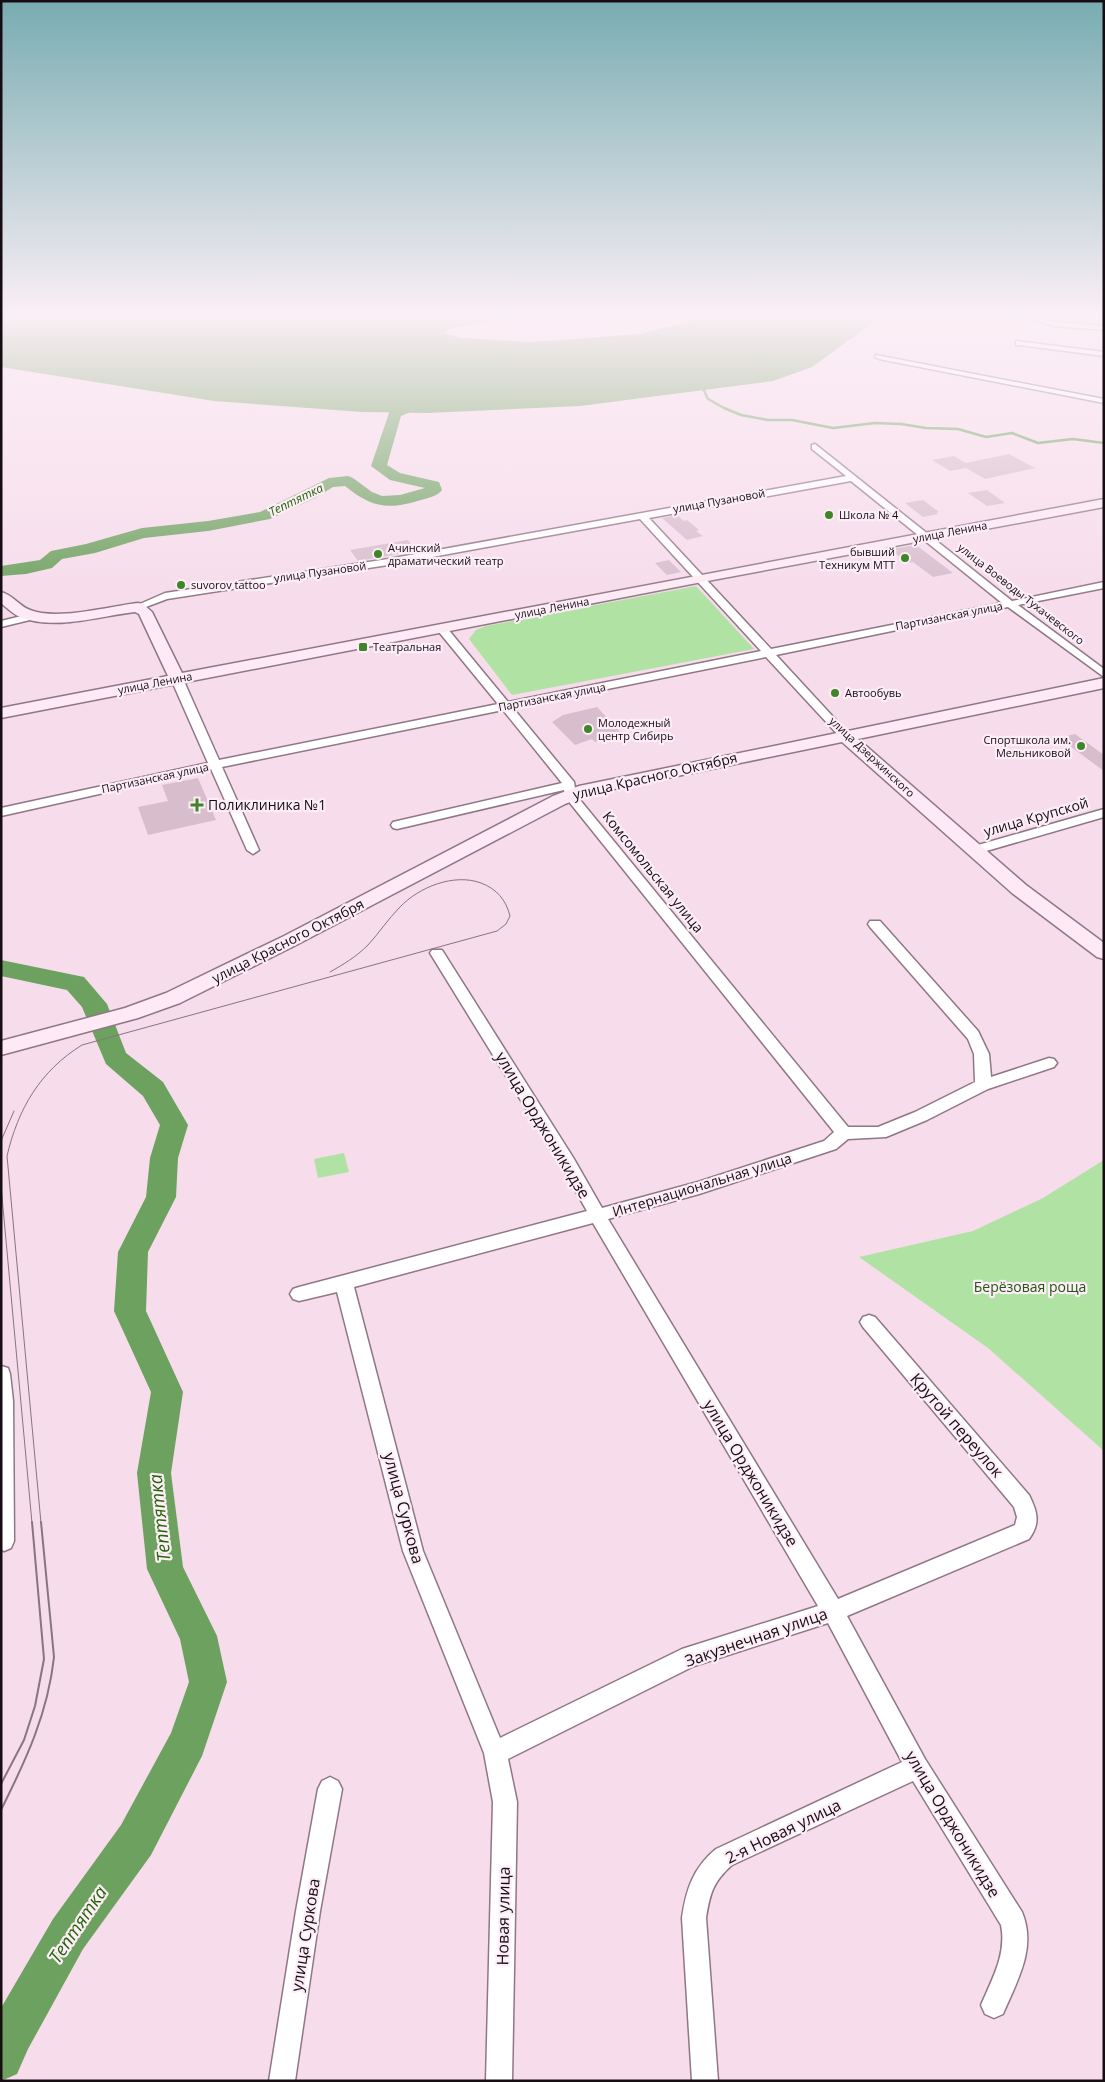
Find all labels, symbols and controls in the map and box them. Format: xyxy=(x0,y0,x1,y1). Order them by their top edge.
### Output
water label: Тептятка xyxy=(266,479,326,520)
street label: улица Пузановой xyxy=(672,485,766,516)
place label: Школа № 4 xyxy=(839,507,899,522)
marker: Школа № 4 xyxy=(823,509,835,521)
street label: улица Ленина xyxy=(911,517,988,546)
street label: улица Воеводы Тухачевского xyxy=(955,539,1088,648)
place label: Ачинский драматический театр xyxy=(388,540,504,568)
place label: бывший Техникум МТТ xyxy=(819,544,895,572)
marker: Ачинский драматический театр xyxy=(372,548,384,560)
marker: бывший Техникум МТТ xyxy=(899,552,911,564)
street label: улица Пузановой xyxy=(273,558,367,585)
place label: suvorov tattoo xyxy=(191,577,266,592)
marker: suvorov tattoo xyxy=(175,579,187,591)
street label: улица Ленина xyxy=(513,593,590,622)
street label: Партизанская улица xyxy=(894,598,1004,633)
place label: Театральная xyxy=(373,639,441,654)
marker: Театральная xyxy=(357,641,369,653)
street label: улица Ленина xyxy=(116,668,193,697)
street label: Партизанская улица xyxy=(497,679,607,714)
place label: Автообувь xyxy=(845,685,902,700)
marker: Автообувь xyxy=(829,687,841,699)
street label: улица Дзержинского xyxy=(826,713,918,800)
place label: Молодежный центр Сибирь xyxy=(598,715,673,743)
marker: Молодежный центр Сибирь xyxy=(582,723,594,735)
place label: Спортшкола им. Мельниковой xyxy=(983,732,1071,760)
marker: Спортшкола им. Мельниковой xyxy=(1075,740,1087,752)
street label: улица Красного Октября xyxy=(571,747,739,804)
street label: Партизанская улица xyxy=(100,759,210,796)
street label: улица Крупской xyxy=(981,792,1090,841)
place label: Поликлиника №1 xyxy=(208,795,326,814)
marker: Поликлиника №1 xyxy=(190,798,204,812)
street label: Комсомольская улица xyxy=(599,807,708,936)
street label: улица Красного Октября xyxy=(209,894,367,987)
street label: улица Орджоникидзе xyxy=(490,1047,596,1203)
street label: Интернациональная улица xyxy=(610,1148,794,1221)
park label: Берёзовая роща xyxy=(974,1277,1086,1296)
street label: Крутой переулок xyxy=(905,1368,1009,1482)
street label: улица Орджоникидзе xyxy=(698,1395,804,1551)
street label: улица Суркова xyxy=(379,1450,429,1566)
water label: Тептятка xyxy=(142,1473,176,1563)
street label: Закузнечная улица xyxy=(682,1602,830,1672)
street label: улица Орджоникидзе xyxy=(900,1746,1006,1902)
street label: 2-я Новая улица xyxy=(722,1793,844,1869)
street label: Новая улица xyxy=(491,1866,515,1966)
street label: улица Суркова xyxy=(285,1877,325,1993)
water label: Тептятка xyxy=(43,1881,112,1968)

